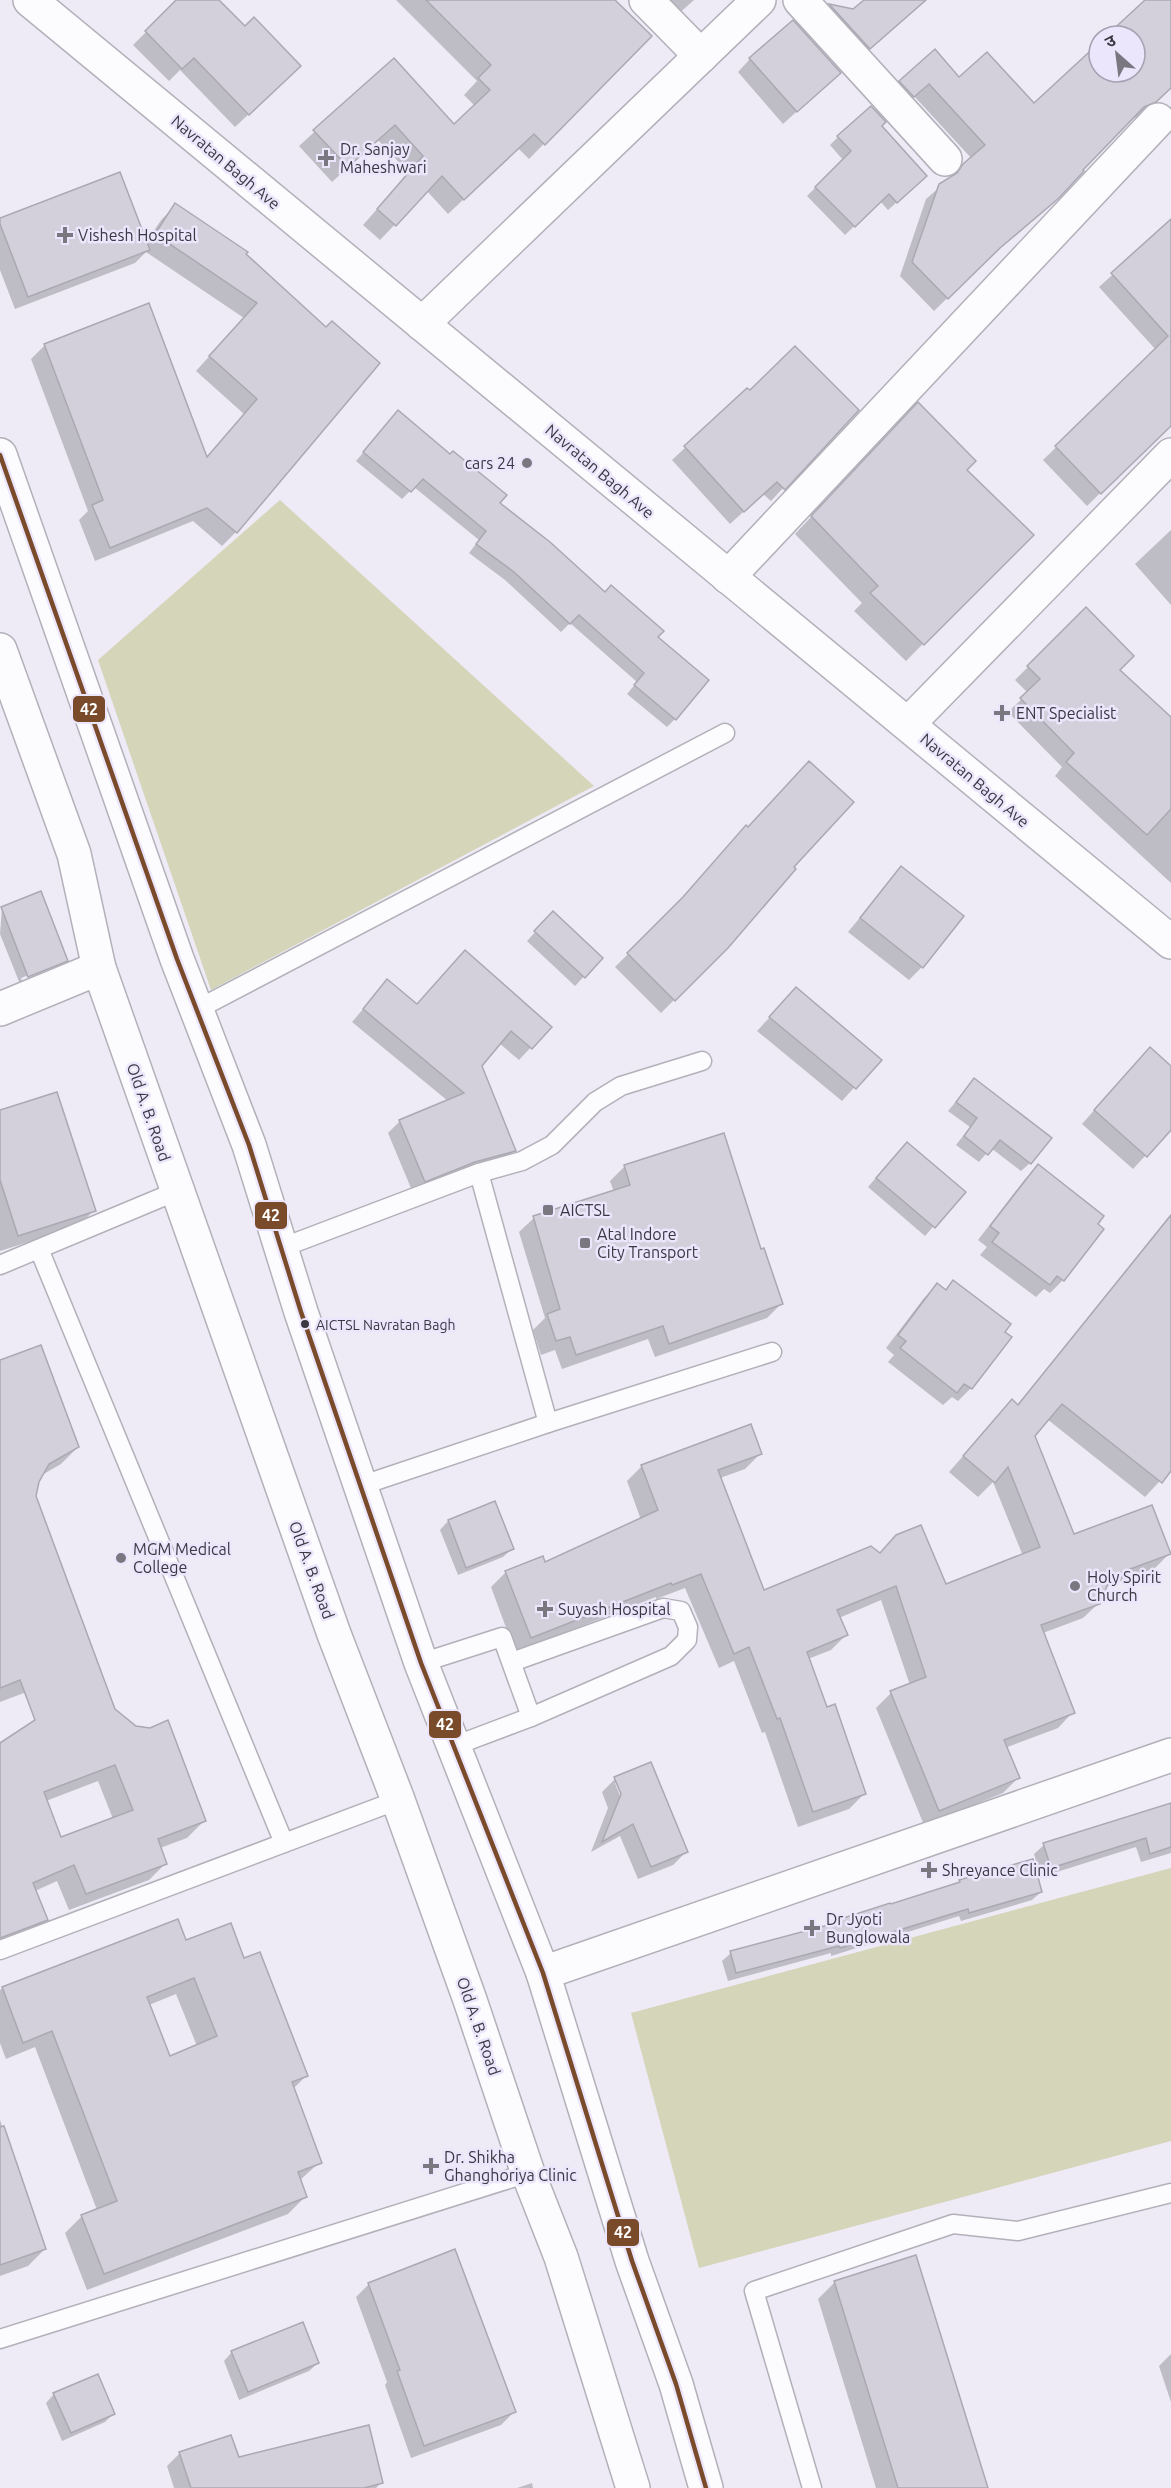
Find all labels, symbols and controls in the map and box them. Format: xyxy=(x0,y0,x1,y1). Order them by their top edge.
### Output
north arrow xyxy=(1087,24,1147,84)
text: उ xyxy=(1102,30,1119,51)
street label: Navratan Bagh Ave xyxy=(168,111,284,213)
place label: Dr. Sanjay Maheshwari xyxy=(340,140,427,176)
marker: Dr. Sanjay Maheshwari xyxy=(317,149,335,167)
marker: Vishesh Hospital xyxy=(56,226,74,244)
place label: Vishesh Hospital xyxy=(78,226,197,244)
street label: Navratan Bagh Ave xyxy=(542,420,658,522)
place label: cars 24 xyxy=(465,454,515,472)
marker: cars 24 xyxy=(520,456,534,470)
line badge: 42 xyxy=(72,695,106,723)
text: 42 xyxy=(80,700,98,718)
marker: ENT Specialist xyxy=(993,704,1011,722)
place label: ENT Specialist xyxy=(1016,704,1117,722)
street label: Navratan Bagh Ave xyxy=(917,729,1033,831)
street label: Old A. B. Road xyxy=(124,1061,174,1163)
line badge: 42 xyxy=(254,1201,288,1230)
place label: AICTSL xyxy=(560,1201,610,1219)
marker: AICTSL xyxy=(541,1203,555,1217)
text: 42 xyxy=(262,1206,280,1224)
place label: Atal Indore City Transport xyxy=(597,1225,699,1261)
marker: Atal Indore City Transport xyxy=(578,1236,592,1250)
place label: AICTSL Navratan Bagh xyxy=(316,1317,455,1333)
marker: AICTSL Navratan Bagh xyxy=(299,1318,311,1330)
street label: Old A. B. Road xyxy=(286,1519,338,1621)
place label: MGM Medical College xyxy=(133,1540,231,1576)
marker: MGM Medical College xyxy=(114,1551,128,1565)
place label: Holy Spirit Church xyxy=(1087,1568,1162,1604)
marker: Holy Spirit Church xyxy=(1068,1579,1082,1593)
marker: Suyash Hospital xyxy=(536,1600,554,1618)
place label: Suyash Hospital xyxy=(558,1600,671,1618)
line badge: 42 xyxy=(428,1710,462,1739)
text: 42 xyxy=(436,1715,454,1733)
marker: Shreyance Clinic xyxy=(920,1861,938,1879)
place label: Shreyance Clinic xyxy=(942,1861,1058,1879)
place label: Dr Jyoti Bunglowala xyxy=(826,1910,910,1946)
marker: Dr Jyoti Bunglowala xyxy=(803,1919,821,1937)
street label: Old A. B. Road xyxy=(454,1975,504,2077)
place label: Dr. Shikha Ghanghoriya Clinic xyxy=(444,2148,577,2184)
marker: Dr. Shikha Ghanghoriya Clinic xyxy=(422,2157,440,2175)
line badge: 42 xyxy=(606,2218,640,2247)
text: 42 xyxy=(614,2223,632,2241)

